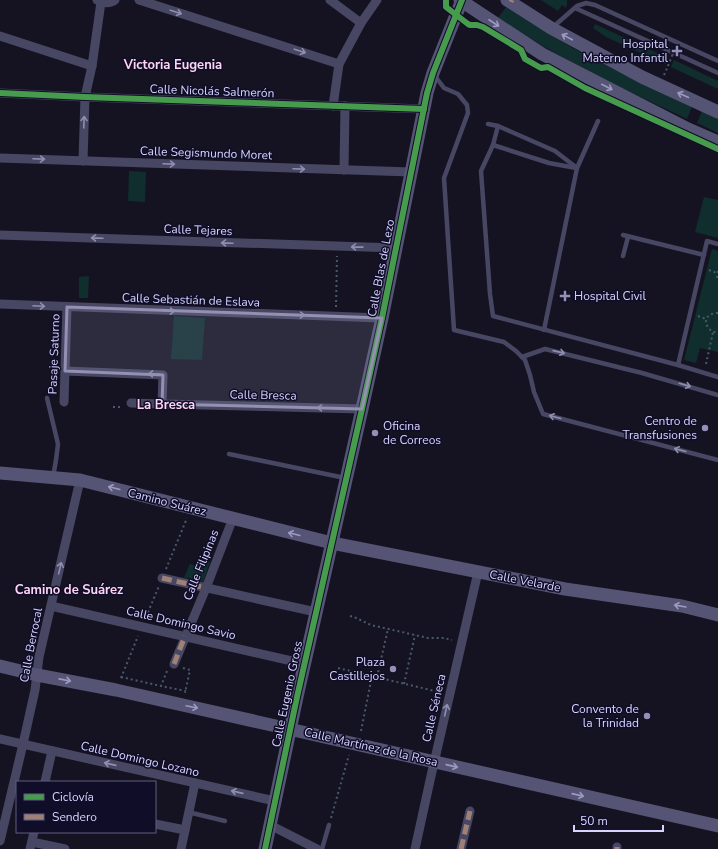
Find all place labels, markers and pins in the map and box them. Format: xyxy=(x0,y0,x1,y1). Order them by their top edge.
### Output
place label: Hospital Materno Infantil xyxy=(582,36,668,66)
marker: Hospital Materno Infantil xyxy=(671,45,683,57)
place label: Hospital Civil xyxy=(574,288,646,304)
marker: Hospital Civil xyxy=(559,290,571,302)
place label: Centro de Transfusiones xyxy=(623,413,697,443)
place label: Oficina de Correos xyxy=(383,418,441,448)
marker: Centro de Transfusiones xyxy=(700,423,710,433)
marker: Oficina de Correos xyxy=(370,428,380,438)
place label: Plaza Castillejos xyxy=(329,654,385,684)
marker: Plaza Castillejos xyxy=(388,664,398,674)
place label: Convento de la Trinidad xyxy=(571,701,639,731)
marker: Convento de la Trinidad xyxy=(642,711,652,721)

